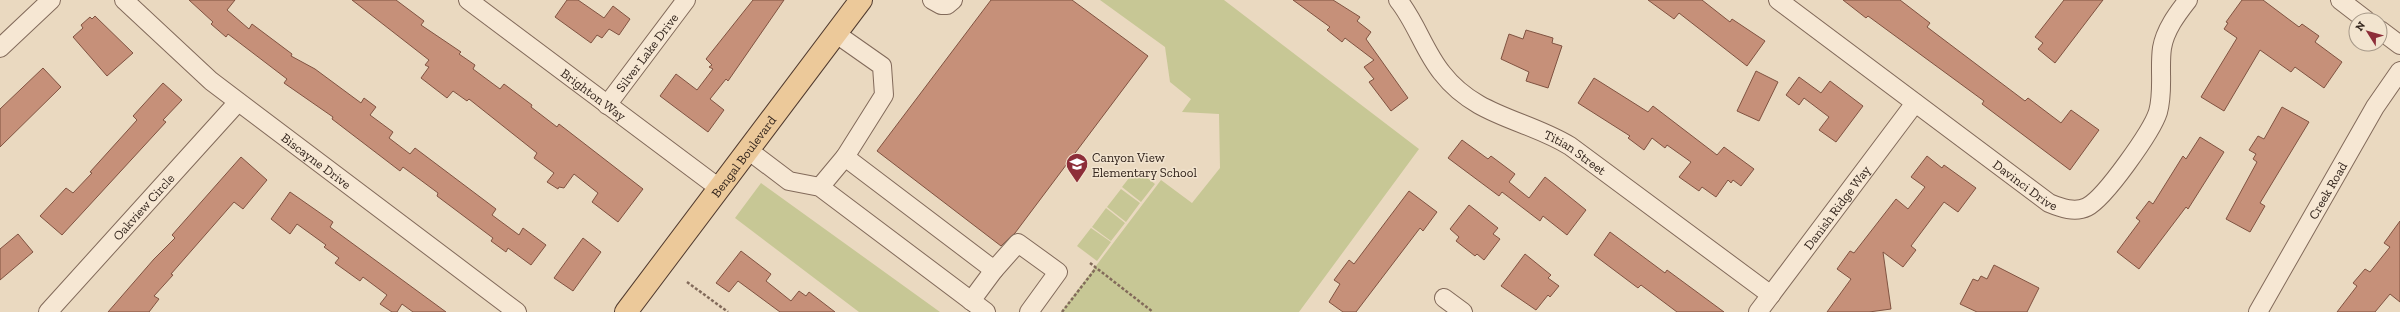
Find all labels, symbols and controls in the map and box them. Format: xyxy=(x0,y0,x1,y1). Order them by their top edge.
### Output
street label: Silver Lake Drive xyxy=(612,10,681,94)
north arrow xyxy=(2348,12,2388,52)
text: N xyxy=(2353,19,2369,34)
street label: Brighton Way xyxy=(558,65,629,123)
street label: Bengal Boulevard xyxy=(708,113,779,200)
street label: Titian Street xyxy=(1542,126,1609,178)
street label: Biscayne Drive xyxy=(279,130,354,192)
place label: Canyon View Elementary School xyxy=(1092,150,1197,180)
school or university icon: Canyon View Elementary School xyxy=(1064,151,1090,184)
street label: Davinci Drive xyxy=(1990,156,2060,213)
street label: Creek Road xyxy=(2305,159,2350,222)
street label: Danish Ridge Way xyxy=(1800,162,1873,252)
street label: Oakview Circle xyxy=(109,170,177,243)

